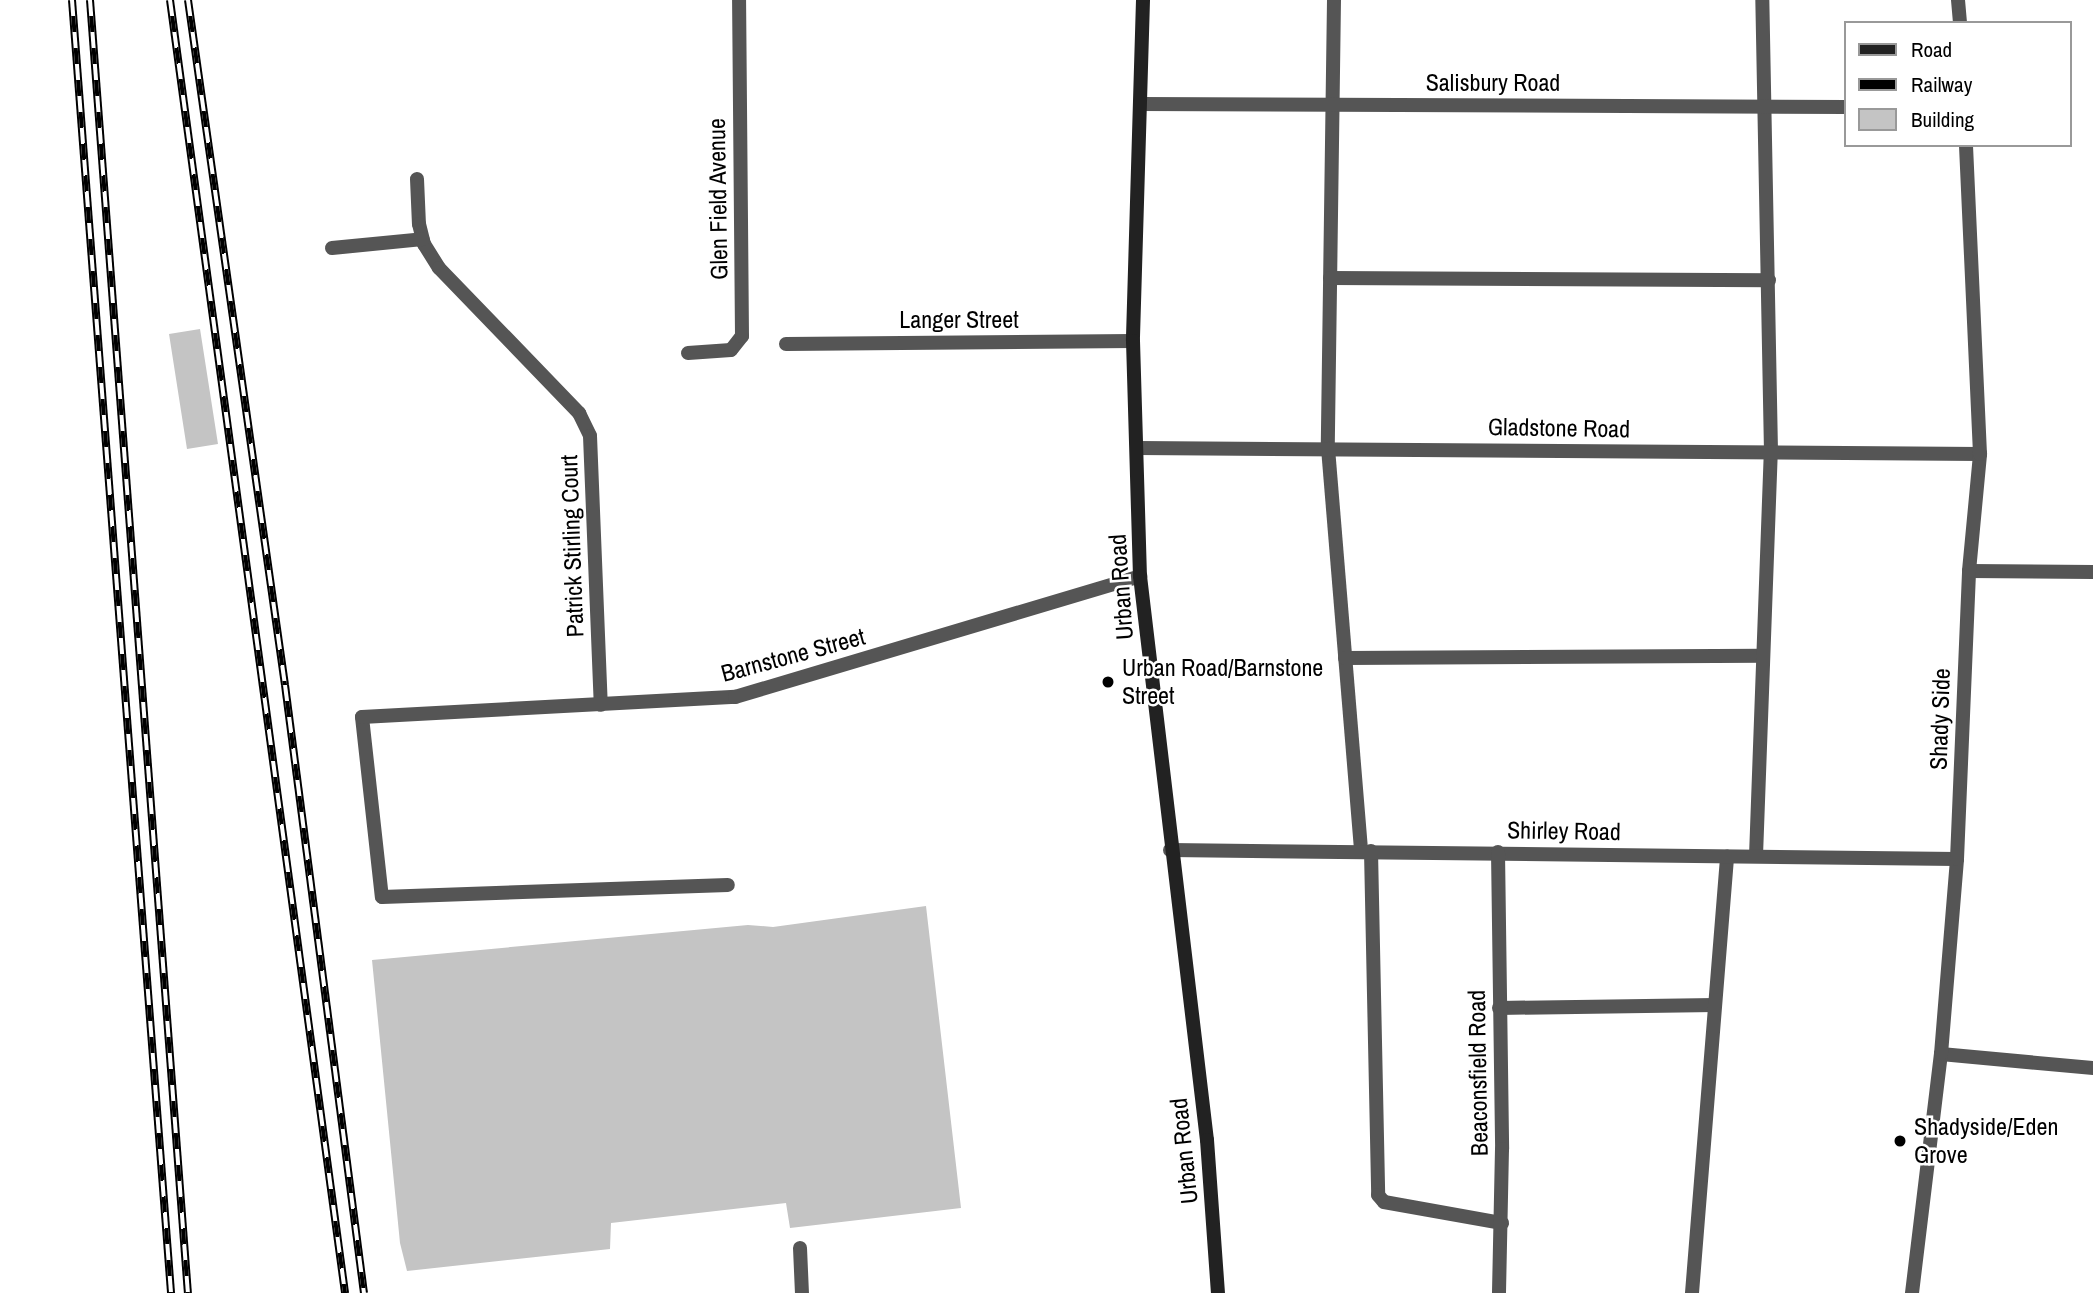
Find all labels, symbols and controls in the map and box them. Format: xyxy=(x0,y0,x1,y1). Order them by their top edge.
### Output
legend xyxy=(1844,21,2072,147)
text: Road xyxy=(1911,35,1952,64)
street label: Salisbury Road xyxy=(1426,69,1560,97)
text: Railway xyxy=(1911,70,1972,99)
text: Building xyxy=(1911,105,1974,134)
street label: Glen Field Avenue xyxy=(702,117,734,281)
street label: Langer Street xyxy=(899,306,1019,334)
street label: Gladstone Road xyxy=(1488,412,1630,444)
street label: Patrick Stirling Court xyxy=(554,454,590,638)
street label: Urban Road xyxy=(1103,533,1139,641)
street label: Barnstone Street xyxy=(718,622,868,688)
place label: Urban Road/Barnstone Street xyxy=(1122,654,1323,710)
street label: Shady Side xyxy=(1924,668,1956,770)
marker: Urban Road/Barnstone Street xyxy=(1100,674,1116,690)
street label: Shirley Road xyxy=(1507,816,1621,846)
street label: Beaconsfield Road xyxy=(1462,990,1494,1156)
street label: Urban Road xyxy=(1164,1097,1204,1205)
place label: Shadyside/Eden Grove xyxy=(1914,1113,2058,1169)
marker: Shadyside/Eden Grove xyxy=(1892,1133,1908,1149)

